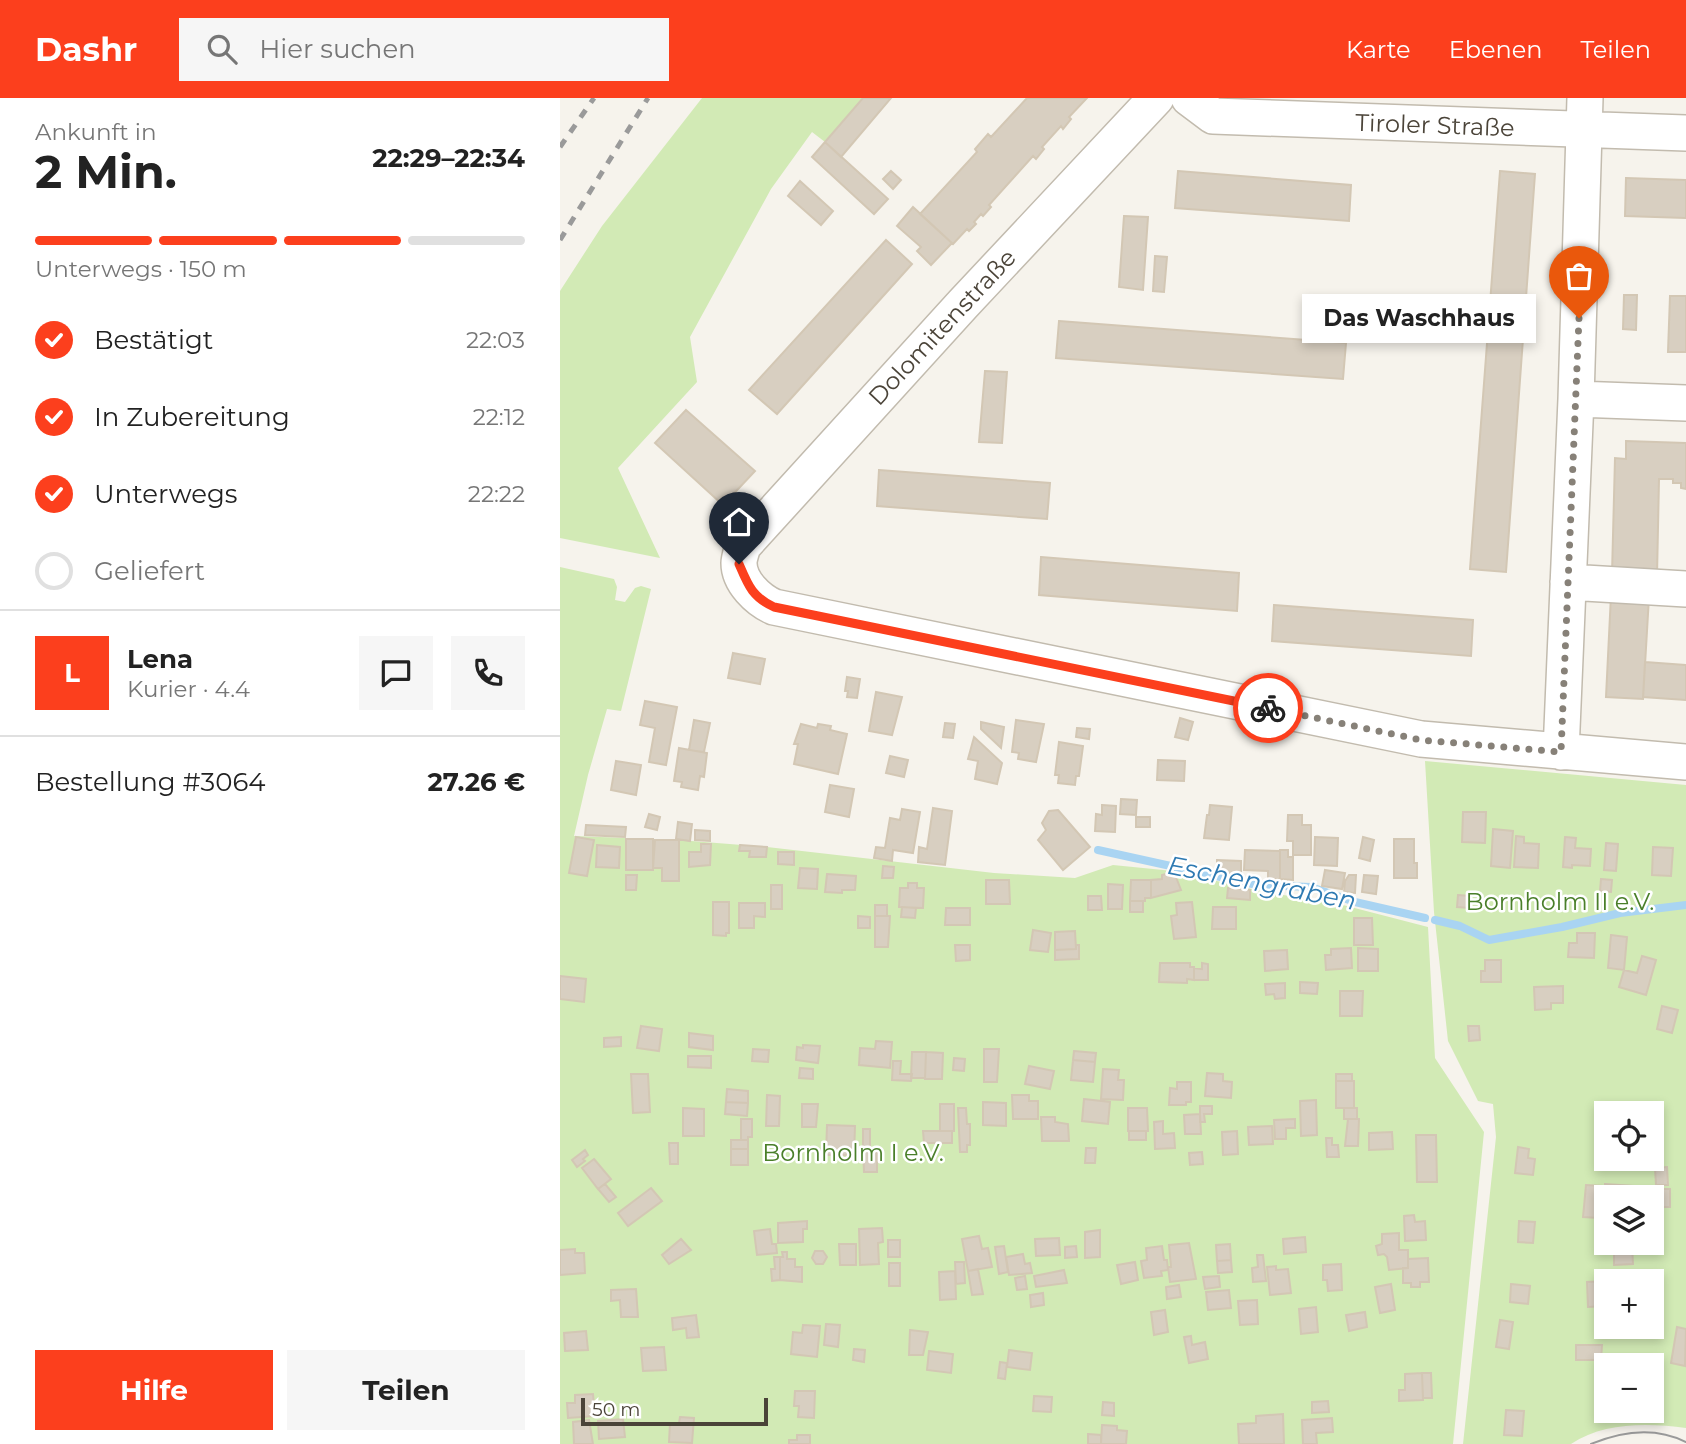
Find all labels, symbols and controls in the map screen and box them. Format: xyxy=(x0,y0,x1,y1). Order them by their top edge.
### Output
search box xyxy=(179,18,669,81)
text: Dashr xyxy=(35,29,137,69)
icon: search xyxy=(203,30,241,68)
text: Hier suchen xyxy=(259,33,416,65)
text: Karte xyxy=(1346,35,1411,64)
text: Ebenen xyxy=(1449,35,1542,64)
text: Teilen xyxy=(1580,35,1651,64)
street label: Tiroler Straße xyxy=(1355,108,1515,142)
text: Ankunft in xyxy=(35,118,156,146)
text: 22:29–22:34 xyxy=(372,142,525,174)
text: 2 Min. xyxy=(35,143,177,200)
street label: Dolomitenstraße xyxy=(862,243,1022,411)
pin xyxy=(1549,246,1609,318)
text: Unterwegs · 150 m xyxy=(35,255,247,283)
icon: bag xyxy=(1560,257,1598,295)
callout: Das Waschhaus xyxy=(1303,294,1537,342)
text: Das Waschhaus xyxy=(1323,304,1515,332)
icon: check xyxy=(35,321,73,359)
text: Bestätigt xyxy=(94,324,213,356)
text: 22:03 xyxy=(466,326,525,354)
icon: check xyxy=(35,398,73,436)
text: In Zubereitung xyxy=(94,401,290,433)
text: 22:12 xyxy=(473,403,525,431)
icon: check xyxy=(35,475,73,513)
text: Unterwegs xyxy=(94,478,237,510)
text: 22:22 xyxy=(468,480,525,508)
pin xyxy=(709,492,769,564)
icon: home xyxy=(720,503,758,541)
text: Geliefert xyxy=(94,555,205,587)
button: chat xyxy=(359,636,433,710)
button: phone xyxy=(451,636,525,710)
text: Lena xyxy=(127,643,193,675)
text: L xyxy=(64,657,80,689)
courier xyxy=(1233,673,1303,743)
text: Kurier · 4.4 xyxy=(127,675,250,703)
icon: bike xyxy=(1249,689,1287,727)
text: Bestellung #3064 xyxy=(35,766,265,798)
text: 27.26 € xyxy=(427,766,525,798)
water label: Eschengraben xyxy=(1165,849,1359,917)
park label: Bornholm II e.V. xyxy=(1466,887,1654,916)
map controls xyxy=(1594,1101,1664,1423)
button: locate xyxy=(1594,1101,1664,1171)
park label: Bornholm I e.V. xyxy=(762,1138,944,1167)
button: layers xyxy=(1594,1185,1664,1255)
button: + xyxy=(1594,1269,1664,1339)
button: Hilfe xyxy=(35,1350,273,1430)
button: Teilen xyxy=(287,1350,525,1430)
button: − xyxy=(1594,1353,1664,1423)
scale bar xyxy=(581,1395,768,1427)
text: 50 m xyxy=(592,1398,640,1421)

